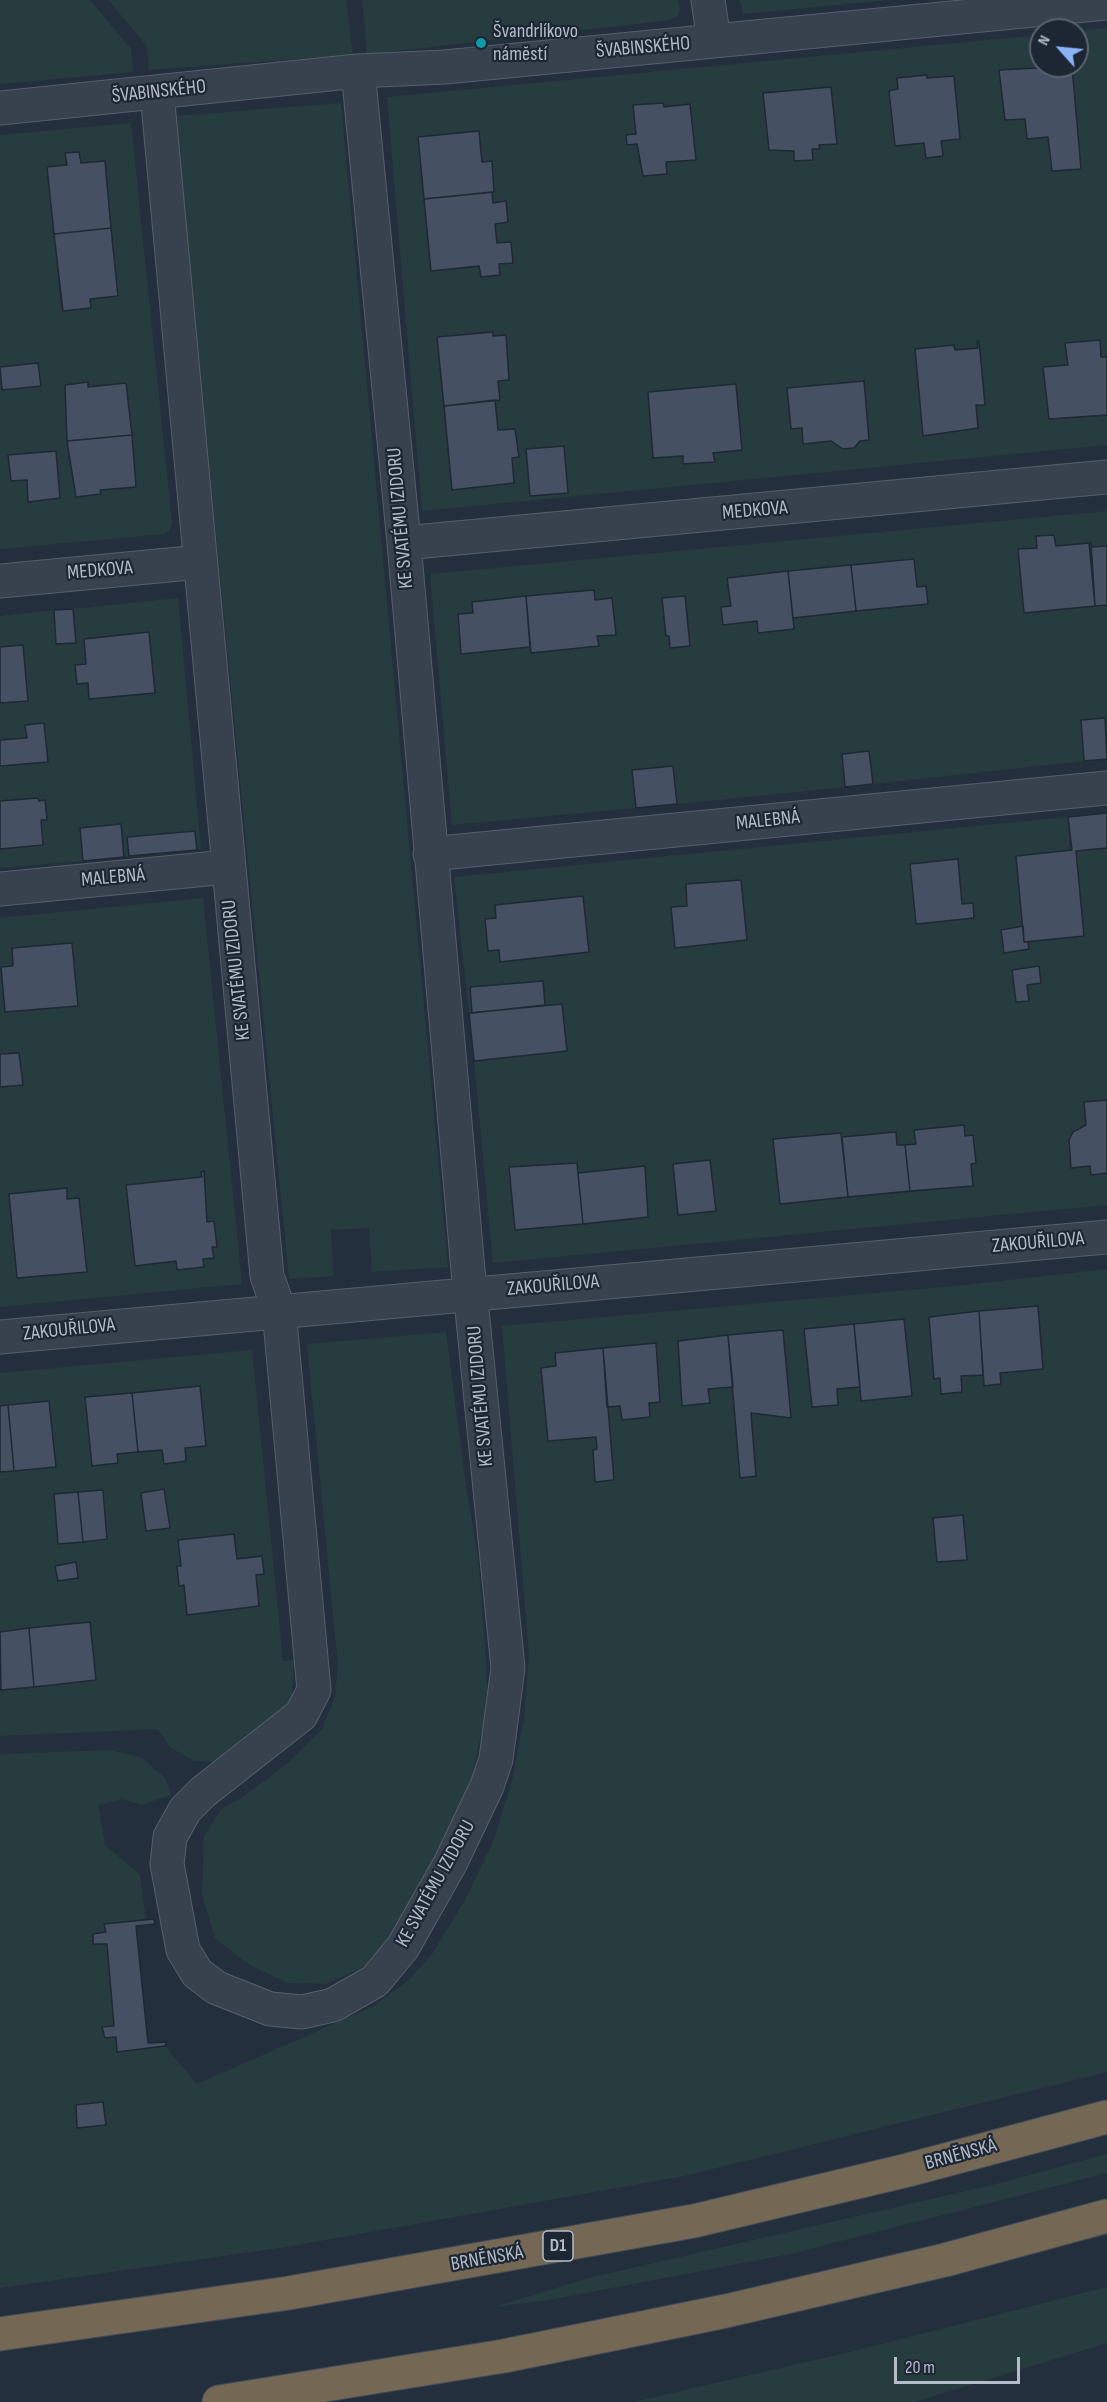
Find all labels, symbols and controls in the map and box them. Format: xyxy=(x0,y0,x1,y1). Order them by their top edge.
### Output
north arrow xyxy=(1029,18,1089,78)
place label: Švandrlíkovo náměstí xyxy=(493,20,578,67)
street label: ŠVABINSKÉHO xyxy=(595,32,691,64)
text: N xyxy=(1034,32,1055,49)
marker: Švandrlíkovo náměstí xyxy=(474,36,488,50)
street label: ŠVABINSKÉHO xyxy=(111,75,207,109)
street label: KE SVATÉMU IZIDORU xyxy=(383,446,419,590)
street label: MEDKOVA xyxy=(721,496,789,526)
street label: MEDKOVA xyxy=(66,556,134,586)
street label: MALEBNÁ xyxy=(735,806,801,836)
street label: MALEBNÁ xyxy=(80,863,146,893)
street label: KE SVATÉMU IZIDORU xyxy=(218,898,256,1042)
street label: ZAKOUŘILOVA xyxy=(991,1227,1085,1259)
street label: ZAKOUŘILOVA xyxy=(506,1270,600,1302)
street label: ZAKOUŘILOVA xyxy=(22,1313,116,1347)
street label: KE SVATÉMU IZIDORU xyxy=(463,1324,499,1468)
street label: KE SVATÉMU IZIDORU xyxy=(391,1816,481,1952)
street label: BRNĚNSKÁ xyxy=(923,2134,999,2176)
road number: D1 xyxy=(543,2231,573,2261)
street label: BRNĚNSKÁ xyxy=(449,2241,525,2277)
scale bar xyxy=(897,2345,1023,2383)
text: 20 m xyxy=(905,2357,935,2378)

